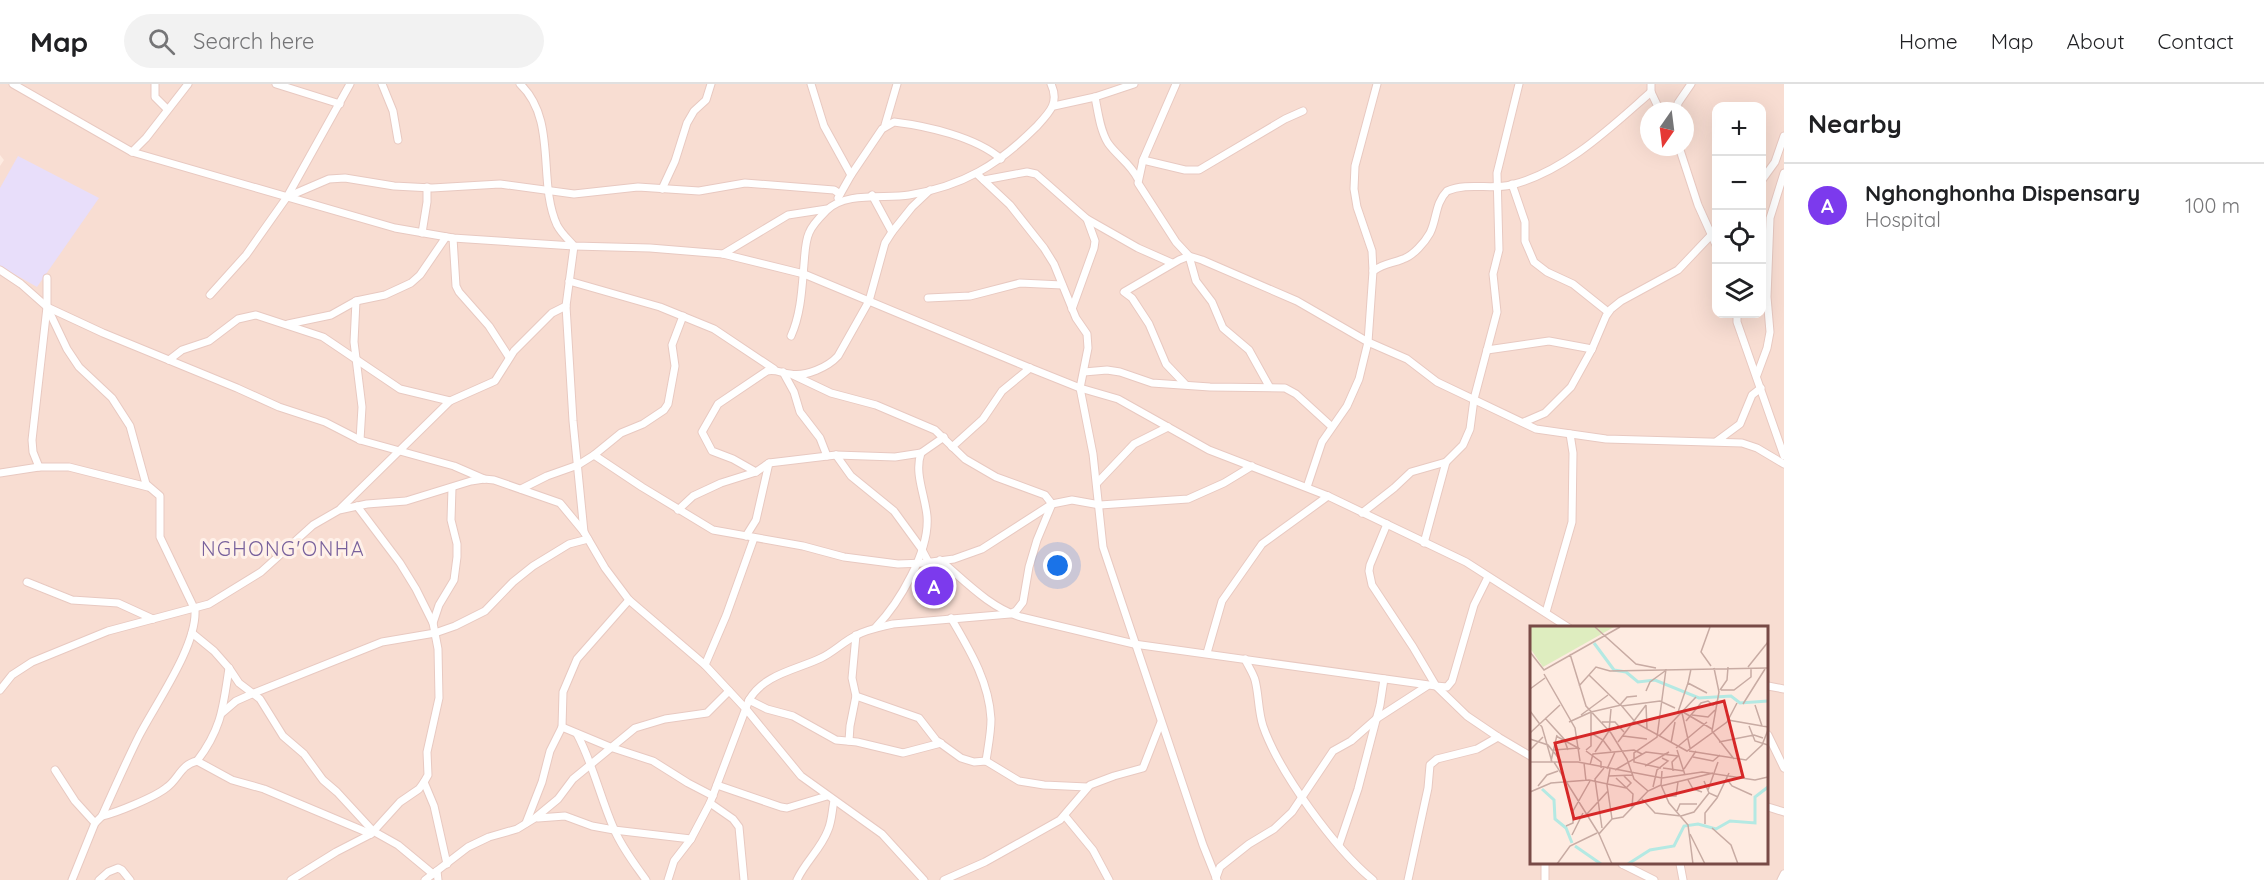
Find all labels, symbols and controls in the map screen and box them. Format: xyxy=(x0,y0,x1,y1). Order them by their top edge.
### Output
search box xyxy=(124,14,544,68)
text: Map xyxy=(30,24,88,59)
icon: search xyxy=(145,25,178,58)
text: Search here xyxy=(193,27,315,55)
text: Home xyxy=(1899,28,1958,54)
text: Map xyxy=(1991,28,2034,54)
text: About xyxy=(2067,28,2125,54)
text: Contact xyxy=(2158,28,2234,54)
north arrow xyxy=(1640,102,1694,156)
map controls xyxy=(1712,102,1766,318)
button: + xyxy=(1712,102,1766,156)
text: Nearby xyxy=(1808,107,1902,140)
button: − xyxy=(1712,156,1766,210)
text: Nghonghonha Dispensary xyxy=(1865,179,2140,207)
text: A xyxy=(1821,193,1834,218)
text: 100 m xyxy=(2185,193,2240,218)
text: Hospital xyxy=(1865,207,1941,232)
button: locate xyxy=(1712,210,1766,264)
button: layers xyxy=(1712,264,1766,318)
district label: NGHONG'ONHA xyxy=(201,536,365,561)
your location xyxy=(1043,551,1072,580)
pin: A xyxy=(914,564,954,608)
inset map xyxy=(1530,626,1769,865)

